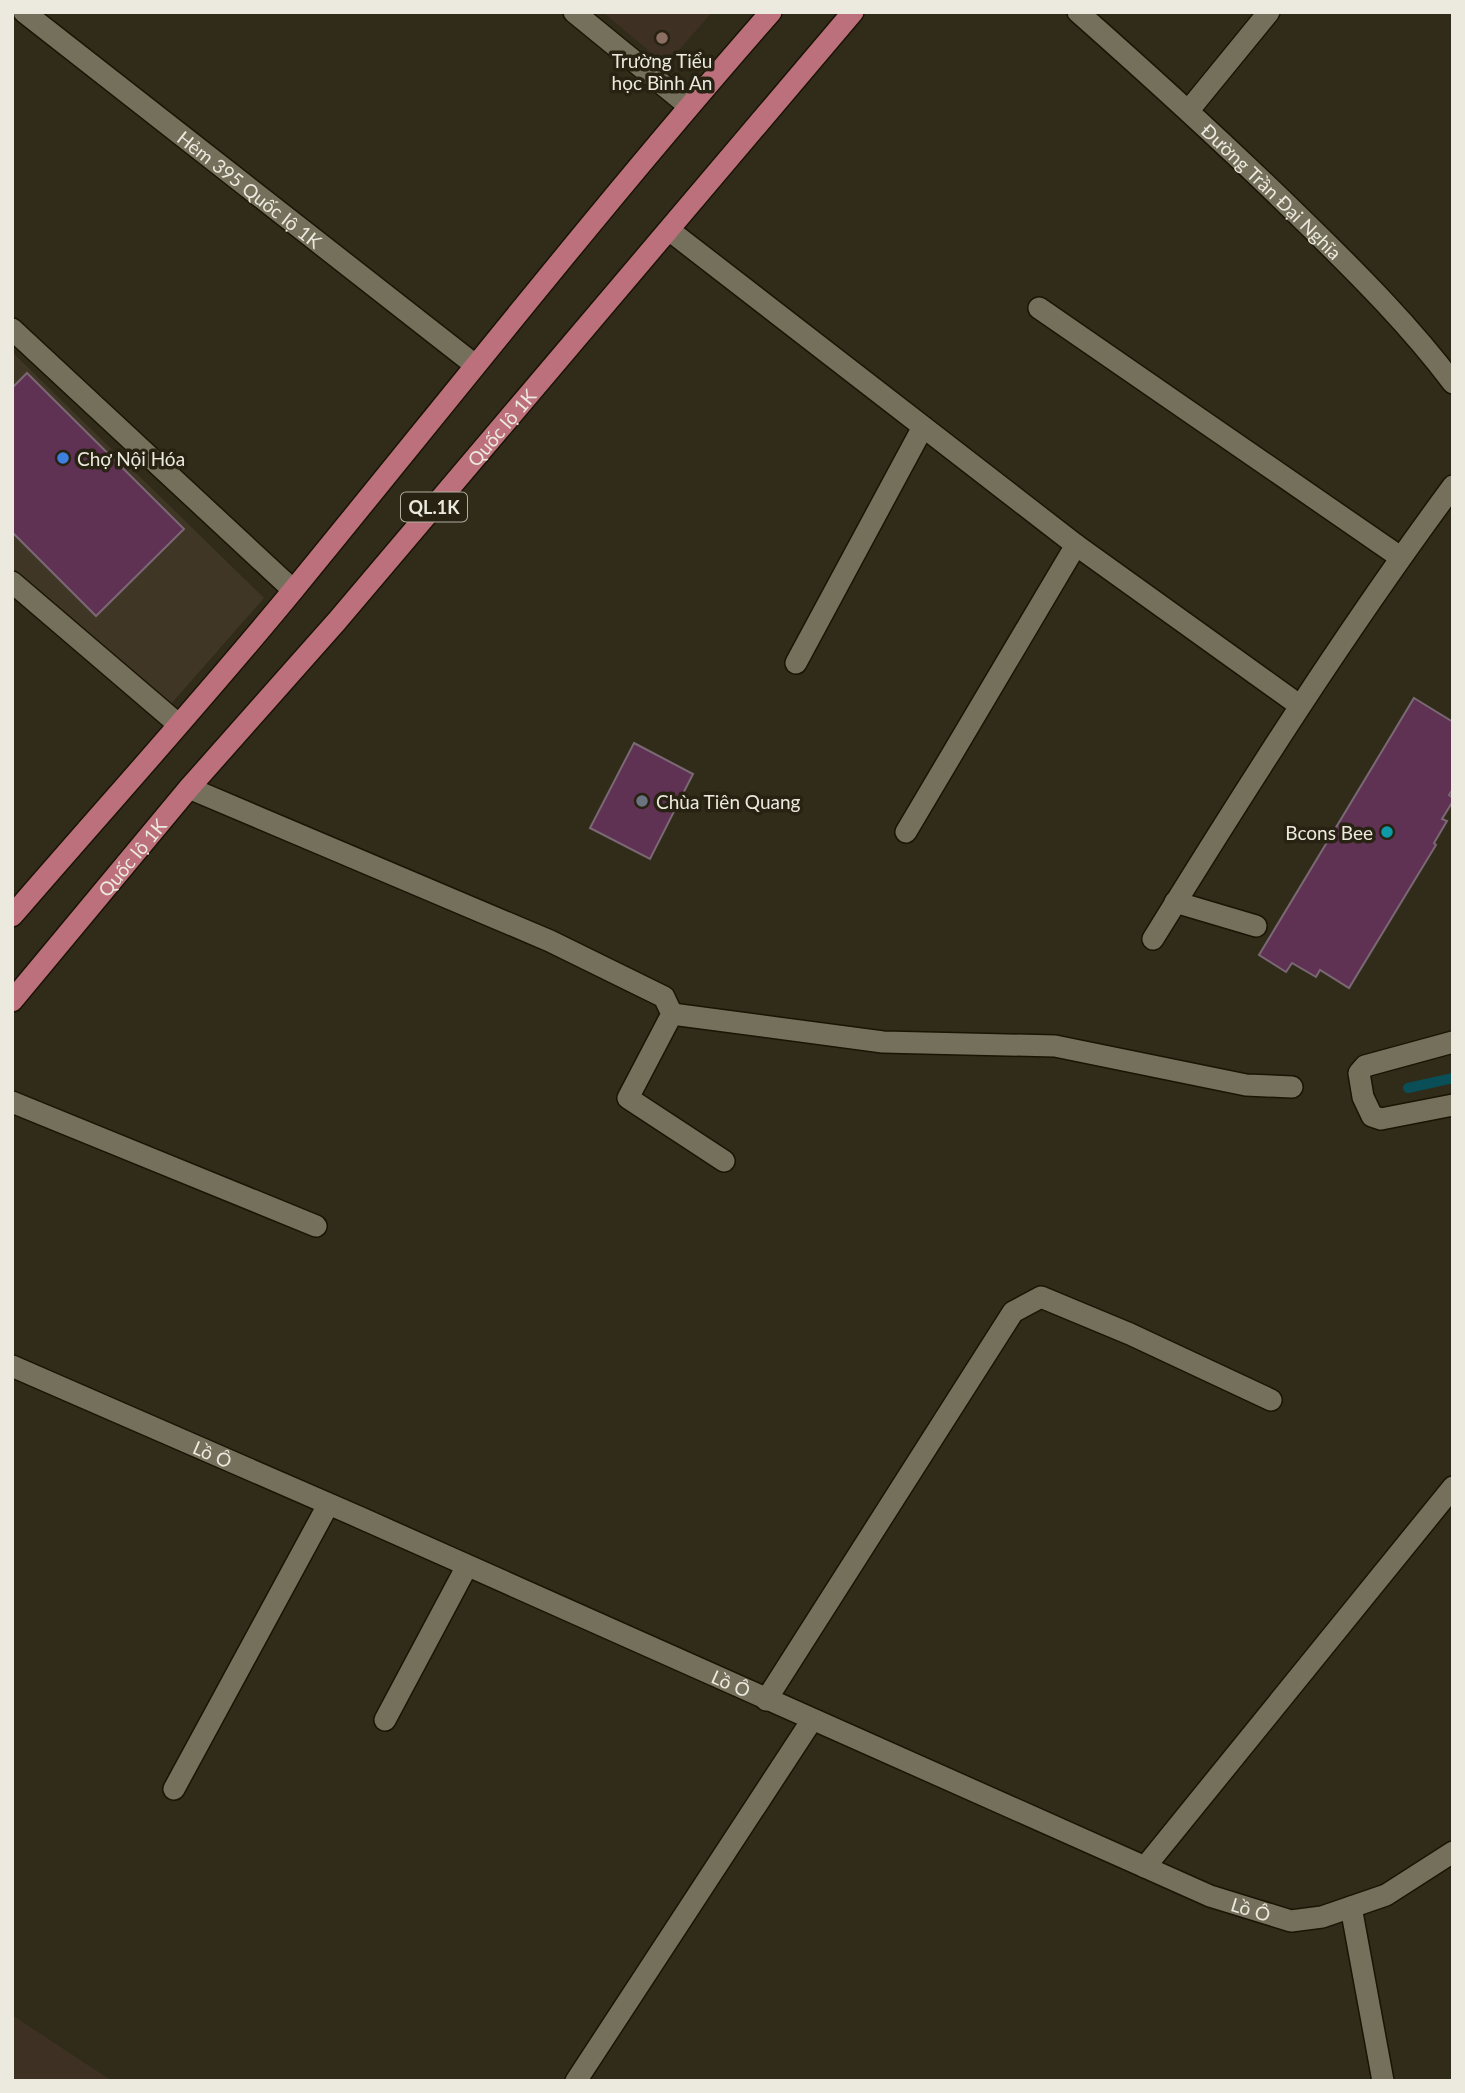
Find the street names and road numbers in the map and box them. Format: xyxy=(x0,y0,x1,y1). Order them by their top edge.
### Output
street label: Đường Trần Đại Nghĩa xyxy=(1197,118,1347,264)
street label: Hẻm 395 Quốc lộ 1K xyxy=(173,125,327,253)
street label: Quốc lộ 1K xyxy=(462,384,541,471)
road number: QL.1K xyxy=(401,492,467,522)
street label: Quốc lộ 1K xyxy=(93,813,171,901)
street label: Lồ Ô xyxy=(190,1435,236,1472)
street label: Lồ Ô xyxy=(708,1664,754,1701)
street label: Lồ Ô xyxy=(1229,1892,1274,1926)

